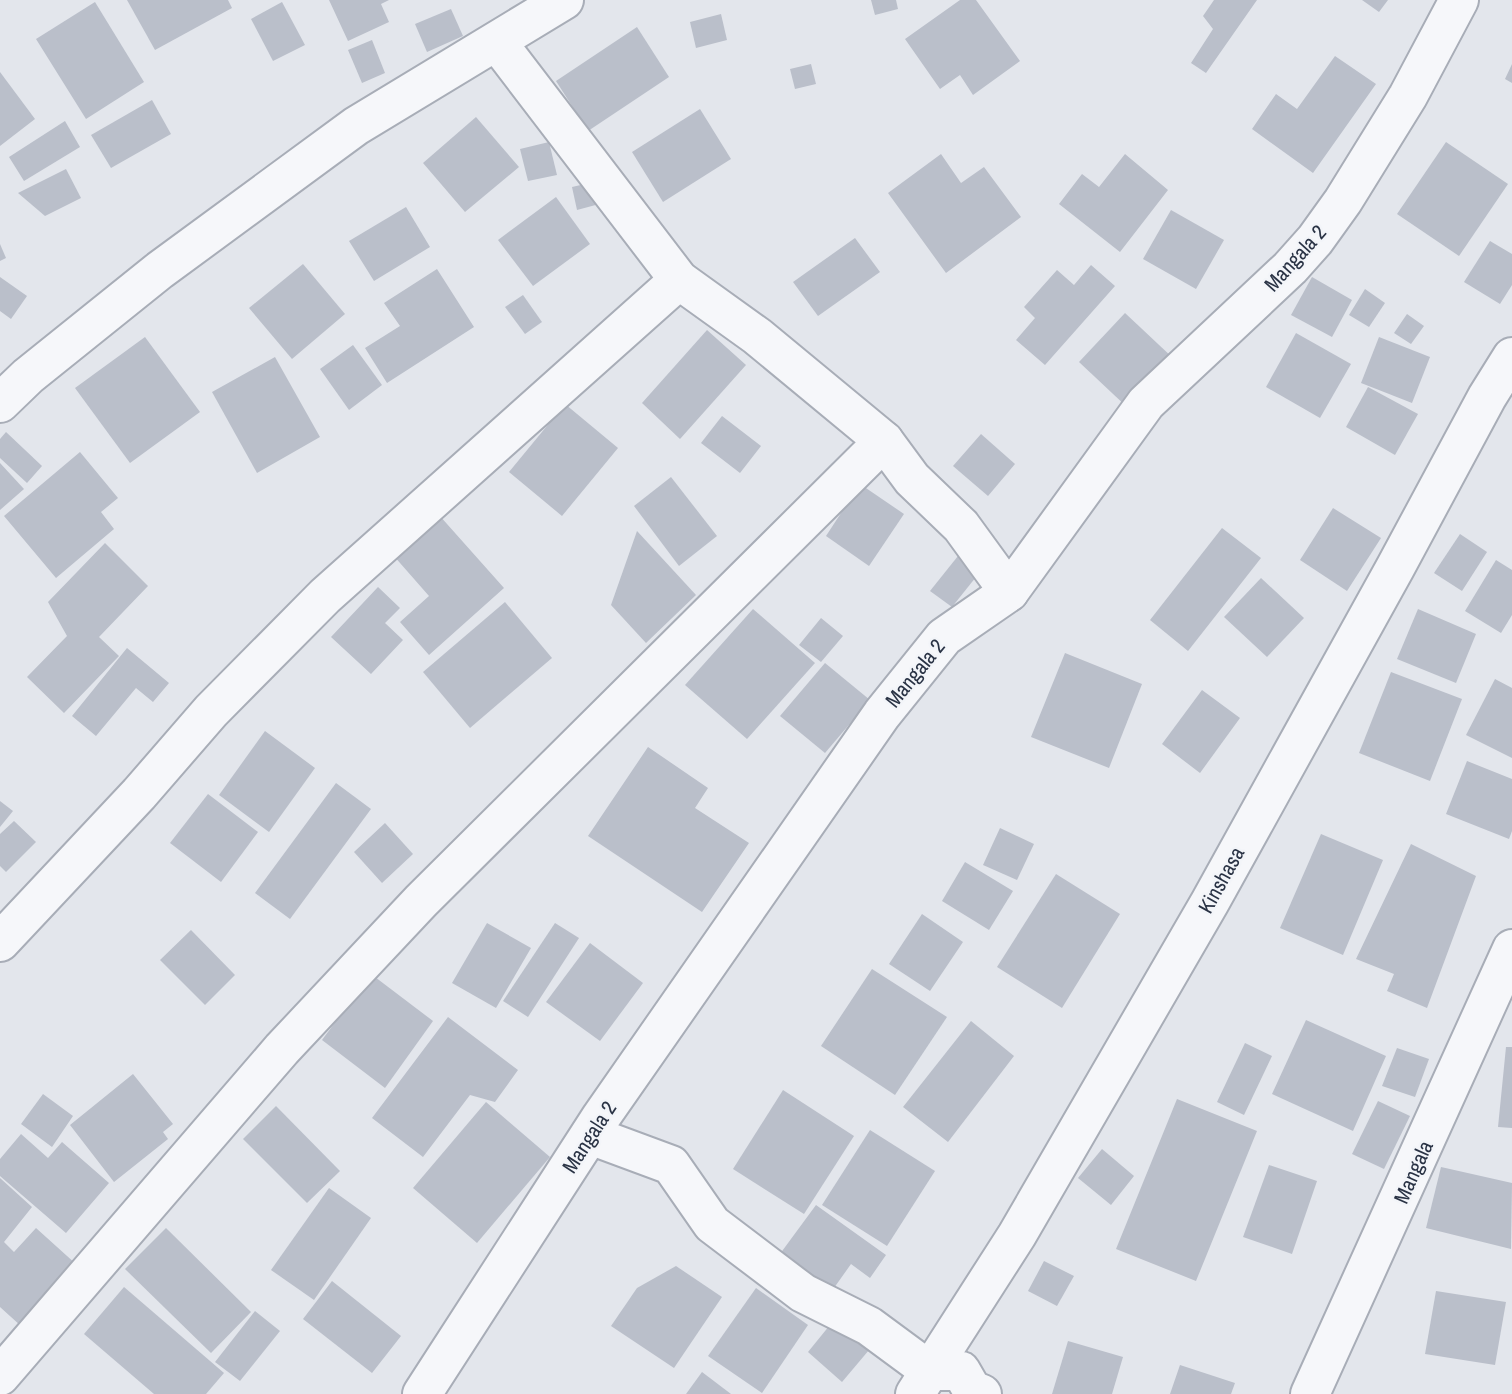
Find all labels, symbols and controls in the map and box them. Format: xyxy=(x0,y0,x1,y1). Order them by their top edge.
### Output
street label: Mangala 2 xyxy=(1257,218,1333,298)
street label: Mangala 2 xyxy=(878,633,952,713)
street label: Kinshasa xyxy=(1191,841,1251,918)
street label: Mangala 2 xyxy=(555,1095,623,1179)
street label: Mangala xyxy=(1386,1136,1440,1208)

